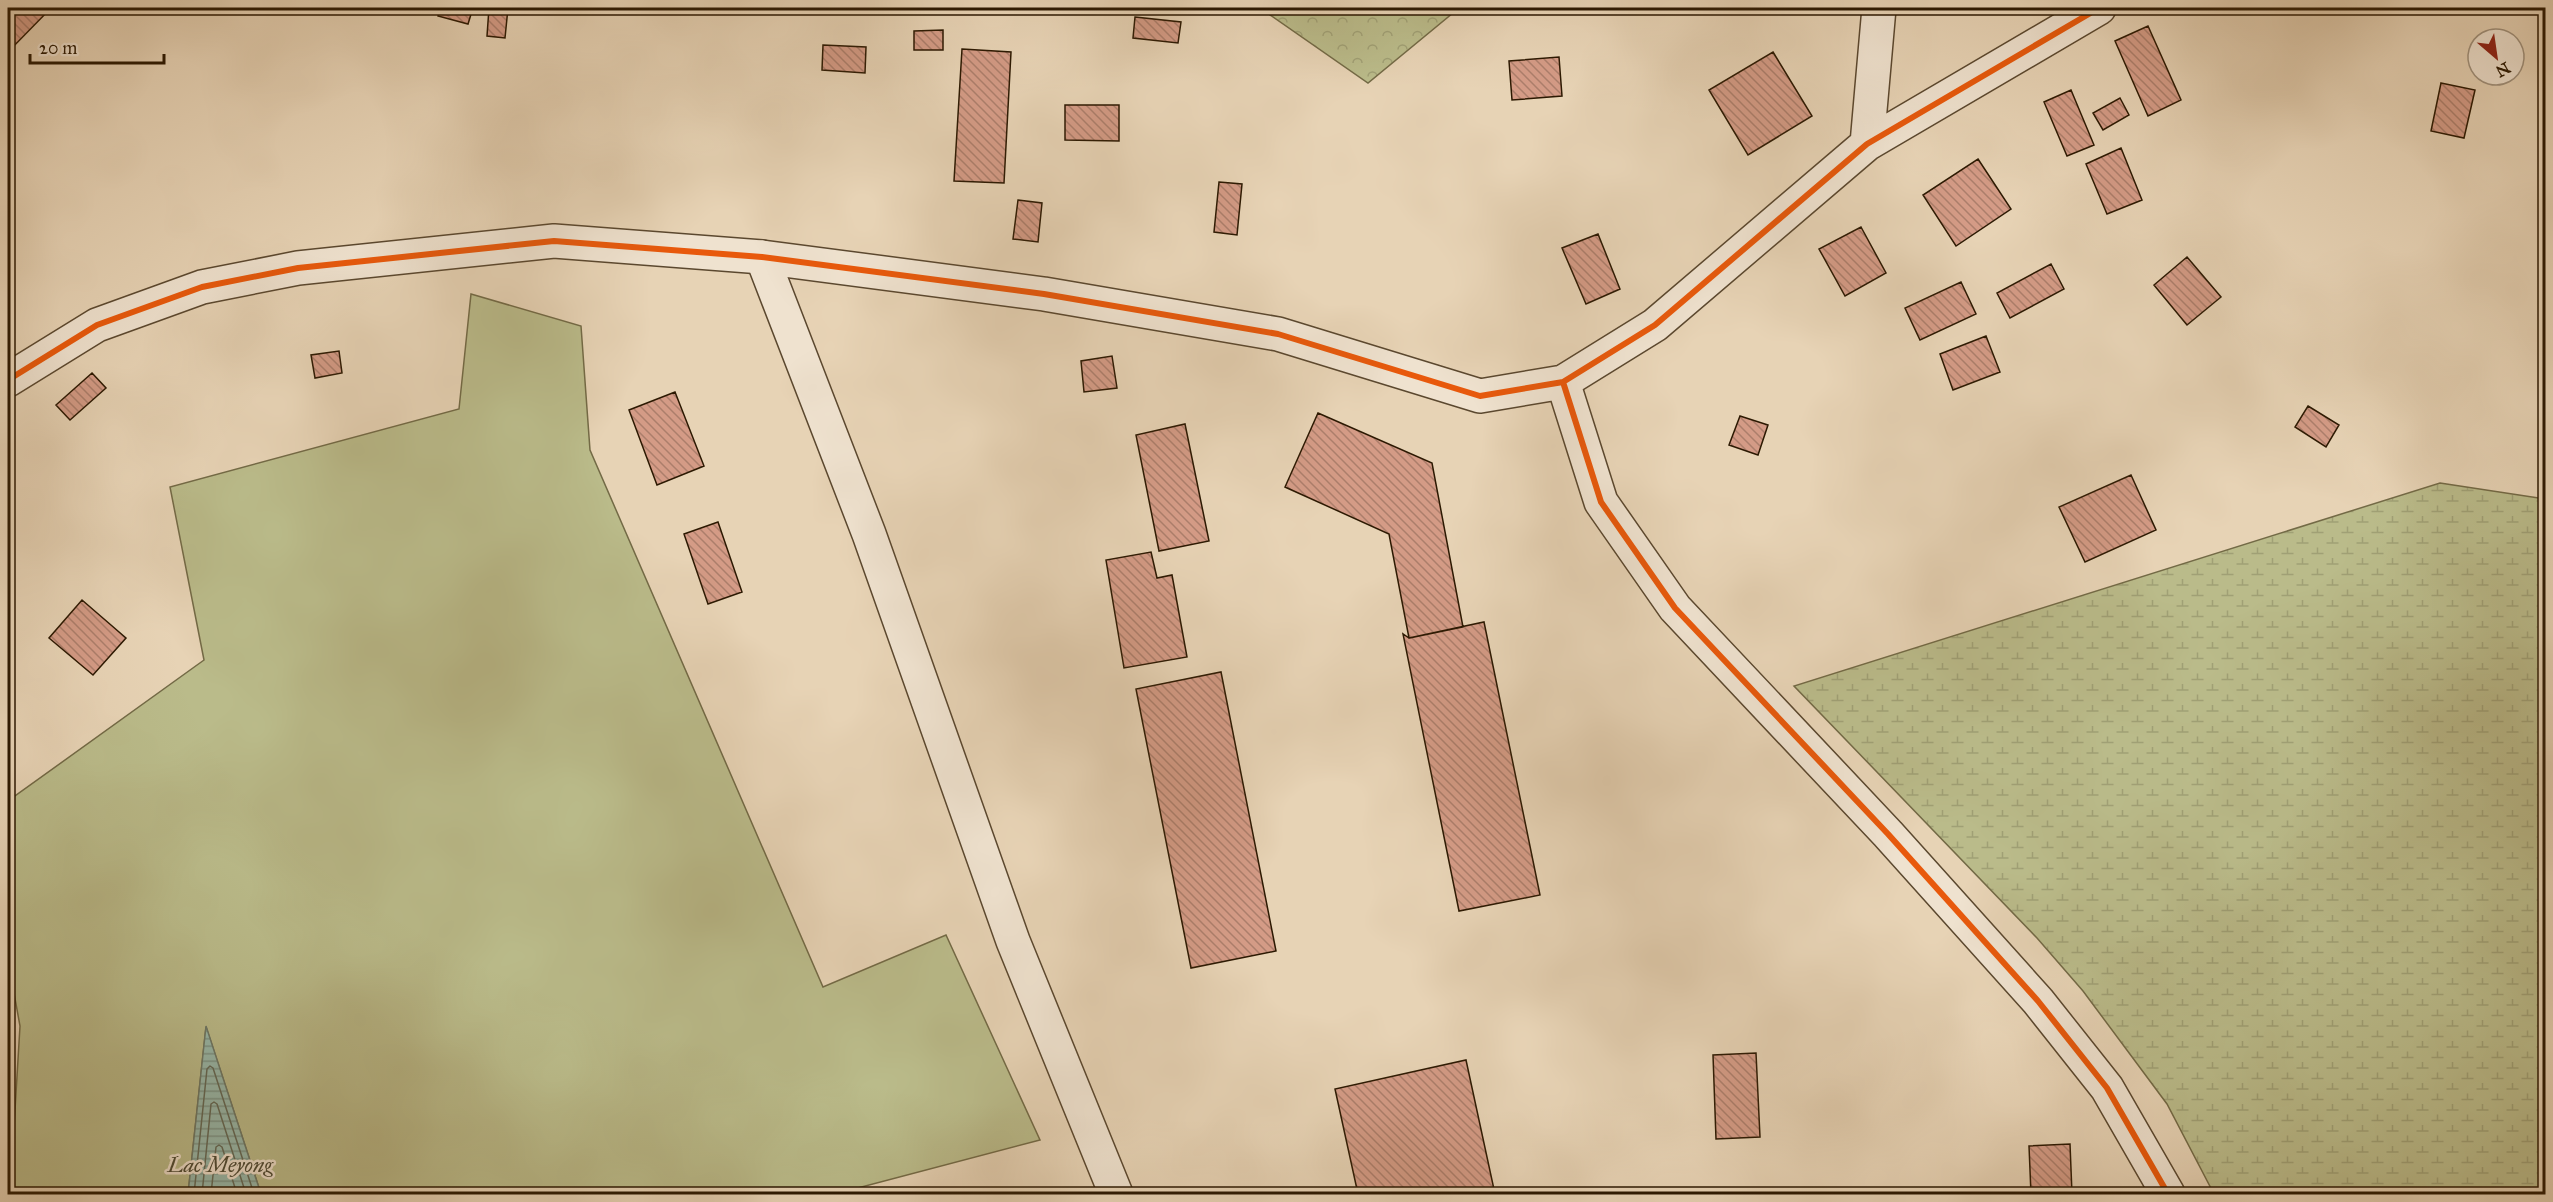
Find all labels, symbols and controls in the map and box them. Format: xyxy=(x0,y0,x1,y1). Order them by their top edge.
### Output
scale bar xyxy=(30,27,164,65)
north arrow xyxy=(2466,27,2526,87)
text: 20 m xyxy=(39,37,77,59)
text: N xyxy=(2492,58,2514,81)
water label: Lac Meyong xyxy=(166,1151,274,1178)

